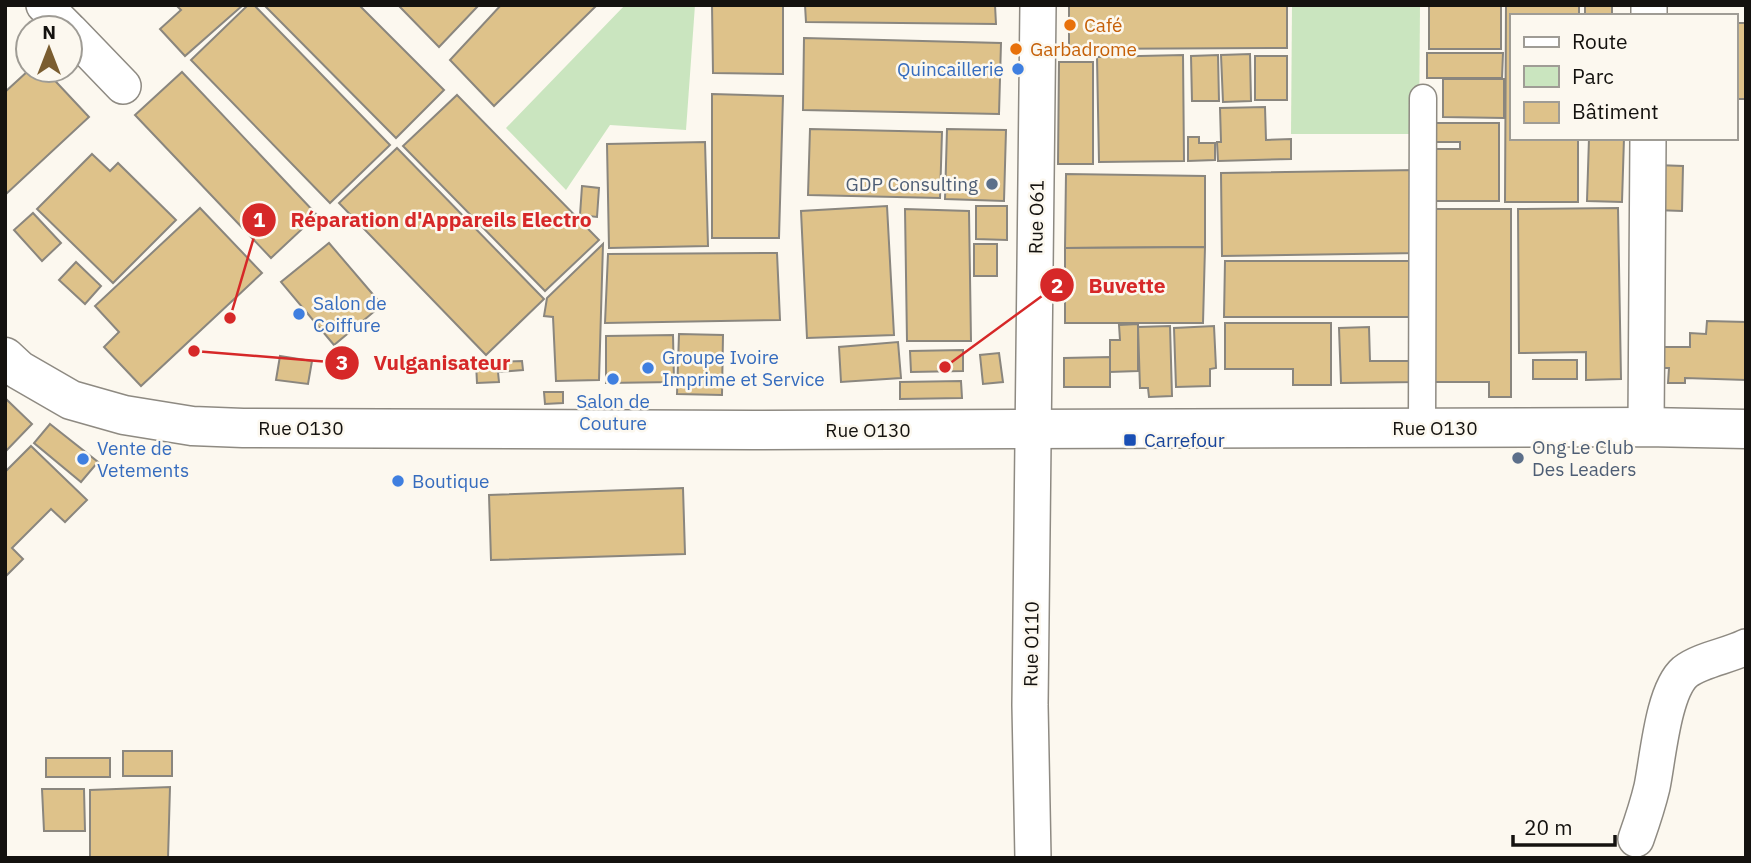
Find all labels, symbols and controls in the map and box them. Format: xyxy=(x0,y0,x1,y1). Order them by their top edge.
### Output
place label: Café xyxy=(1084,13,1122,37)
north arrow xyxy=(14,14,84,84)
legend xyxy=(1510,14,1737,140)
marker: Café xyxy=(1062,17,1078,33)
text: N xyxy=(42,20,56,44)
text: Route xyxy=(1572,27,1628,55)
place label: Garbadrome xyxy=(1030,37,1137,61)
marker: Garbadrome xyxy=(1008,41,1024,57)
place label: Quincaillerie xyxy=(897,57,1004,81)
marker: Quincaillerie xyxy=(1010,61,1026,77)
text: Parc xyxy=(1572,62,1614,90)
text: Bâtiment xyxy=(1572,97,1659,125)
place label: GDP Consulting xyxy=(845,172,978,196)
marker: GDP Consulting xyxy=(984,176,1000,192)
street label: Rue O61 xyxy=(1023,180,1049,254)
callout: Réparation d'Appareils Electro xyxy=(242,199,606,241)
text: 1 xyxy=(253,205,266,233)
text: Réparation d'Appareils Electro xyxy=(290,205,592,233)
callout: Buvette xyxy=(1039,264,1179,306)
text: 2 xyxy=(1051,271,1063,299)
text: Buvette xyxy=(1088,271,1166,299)
place label: Salon de Coiffure xyxy=(313,291,387,337)
marker: Salon de Coiffure xyxy=(291,306,307,322)
callout: Vulganisateur xyxy=(325,342,525,384)
place label: Groupe Ivoire Imprime et Service xyxy=(662,345,825,391)
text: 3 xyxy=(336,348,348,376)
text: Vulganisateur xyxy=(373,348,511,376)
marker: Groupe Ivoire Imprime et Service xyxy=(640,360,656,376)
marker: Salon de Couture xyxy=(605,371,621,387)
place label: Salon de Couture xyxy=(576,389,650,435)
street label: Rue O130 xyxy=(258,416,344,440)
street label: Rue O130 xyxy=(1392,416,1478,440)
street label: Rue O130 xyxy=(825,418,911,442)
place label: Carrefour xyxy=(1144,428,1225,452)
marker: Carrefour xyxy=(1122,432,1138,448)
place label: Ong Le Club Des Leaders xyxy=(1532,435,1637,481)
place label: Vente de Vetements xyxy=(97,436,189,482)
marker: Ong Le Club Des Leaders xyxy=(1510,450,1526,466)
marker: Vente de Vetements xyxy=(75,451,91,467)
place label: Boutique xyxy=(412,469,490,493)
marker: Boutique xyxy=(390,473,406,489)
street label: Rue O110 xyxy=(1018,601,1044,687)
scale bar xyxy=(1513,804,1614,848)
text: 20 m xyxy=(1524,813,1573,841)

